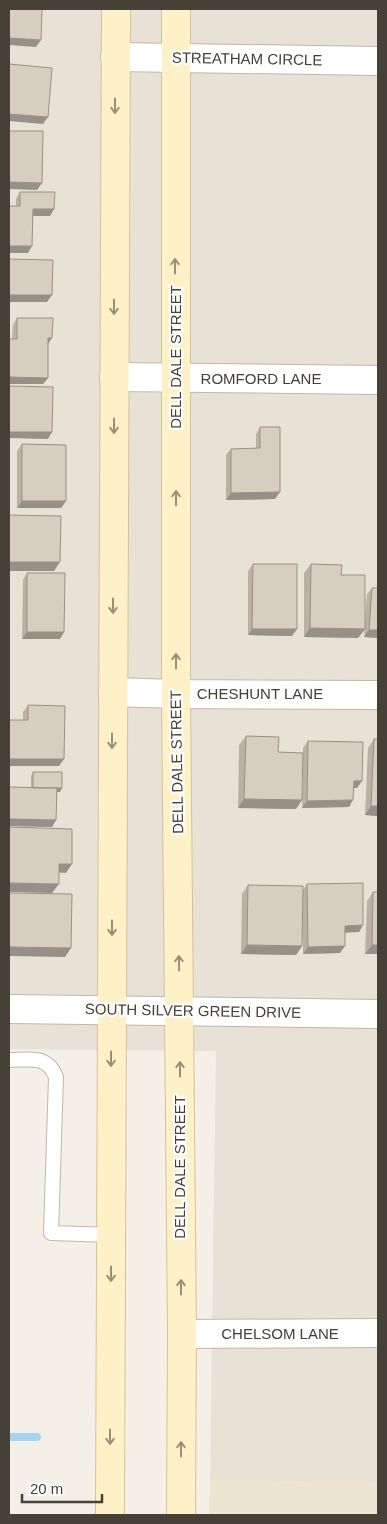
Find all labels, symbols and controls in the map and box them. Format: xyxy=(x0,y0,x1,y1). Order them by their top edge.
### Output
street label: STREATHAM CIRCLE xyxy=(172,49,322,68)
one-way arrow xyxy=(110,98,120,114)
one-way arrow xyxy=(170,258,180,274)
street label: DELL DALE STREET xyxy=(167,285,184,429)
one-way arrow xyxy=(109,298,119,315)
street label: ROMFORD LANE xyxy=(201,370,321,387)
one-way arrow xyxy=(109,417,119,433)
one-way arrow xyxy=(171,490,181,506)
one-way arrow xyxy=(108,598,118,614)
one-way arrow xyxy=(171,653,181,669)
street label: CHESHUNT LANE xyxy=(197,685,323,702)
street label: DELL DALE STREET xyxy=(167,690,186,834)
one-way arrow xyxy=(107,732,117,748)
one-way arrow xyxy=(107,920,117,936)
one-way arrow xyxy=(174,955,184,972)
street label: SOUTH SILVER GREEN DRIVE xyxy=(85,1000,301,1021)
one-way arrow xyxy=(106,1050,116,1067)
one-way arrow xyxy=(175,1061,185,1077)
street label: DELL DALE STREET xyxy=(171,1095,188,1239)
one-way arrow xyxy=(106,1266,116,1282)
one-way arrow xyxy=(176,1279,186,1295)
street label: CHELSOM LANE xyxy=(221,1325,339,1342)
one-way arrow xyxy=(105,1428,115,1444)
one-way arrow xyxy=(176,1441,186,1458)
scale bar xyxy=(22,1472,102,1504)
text: 20 m xyxy=(30,1480,63,1497)

